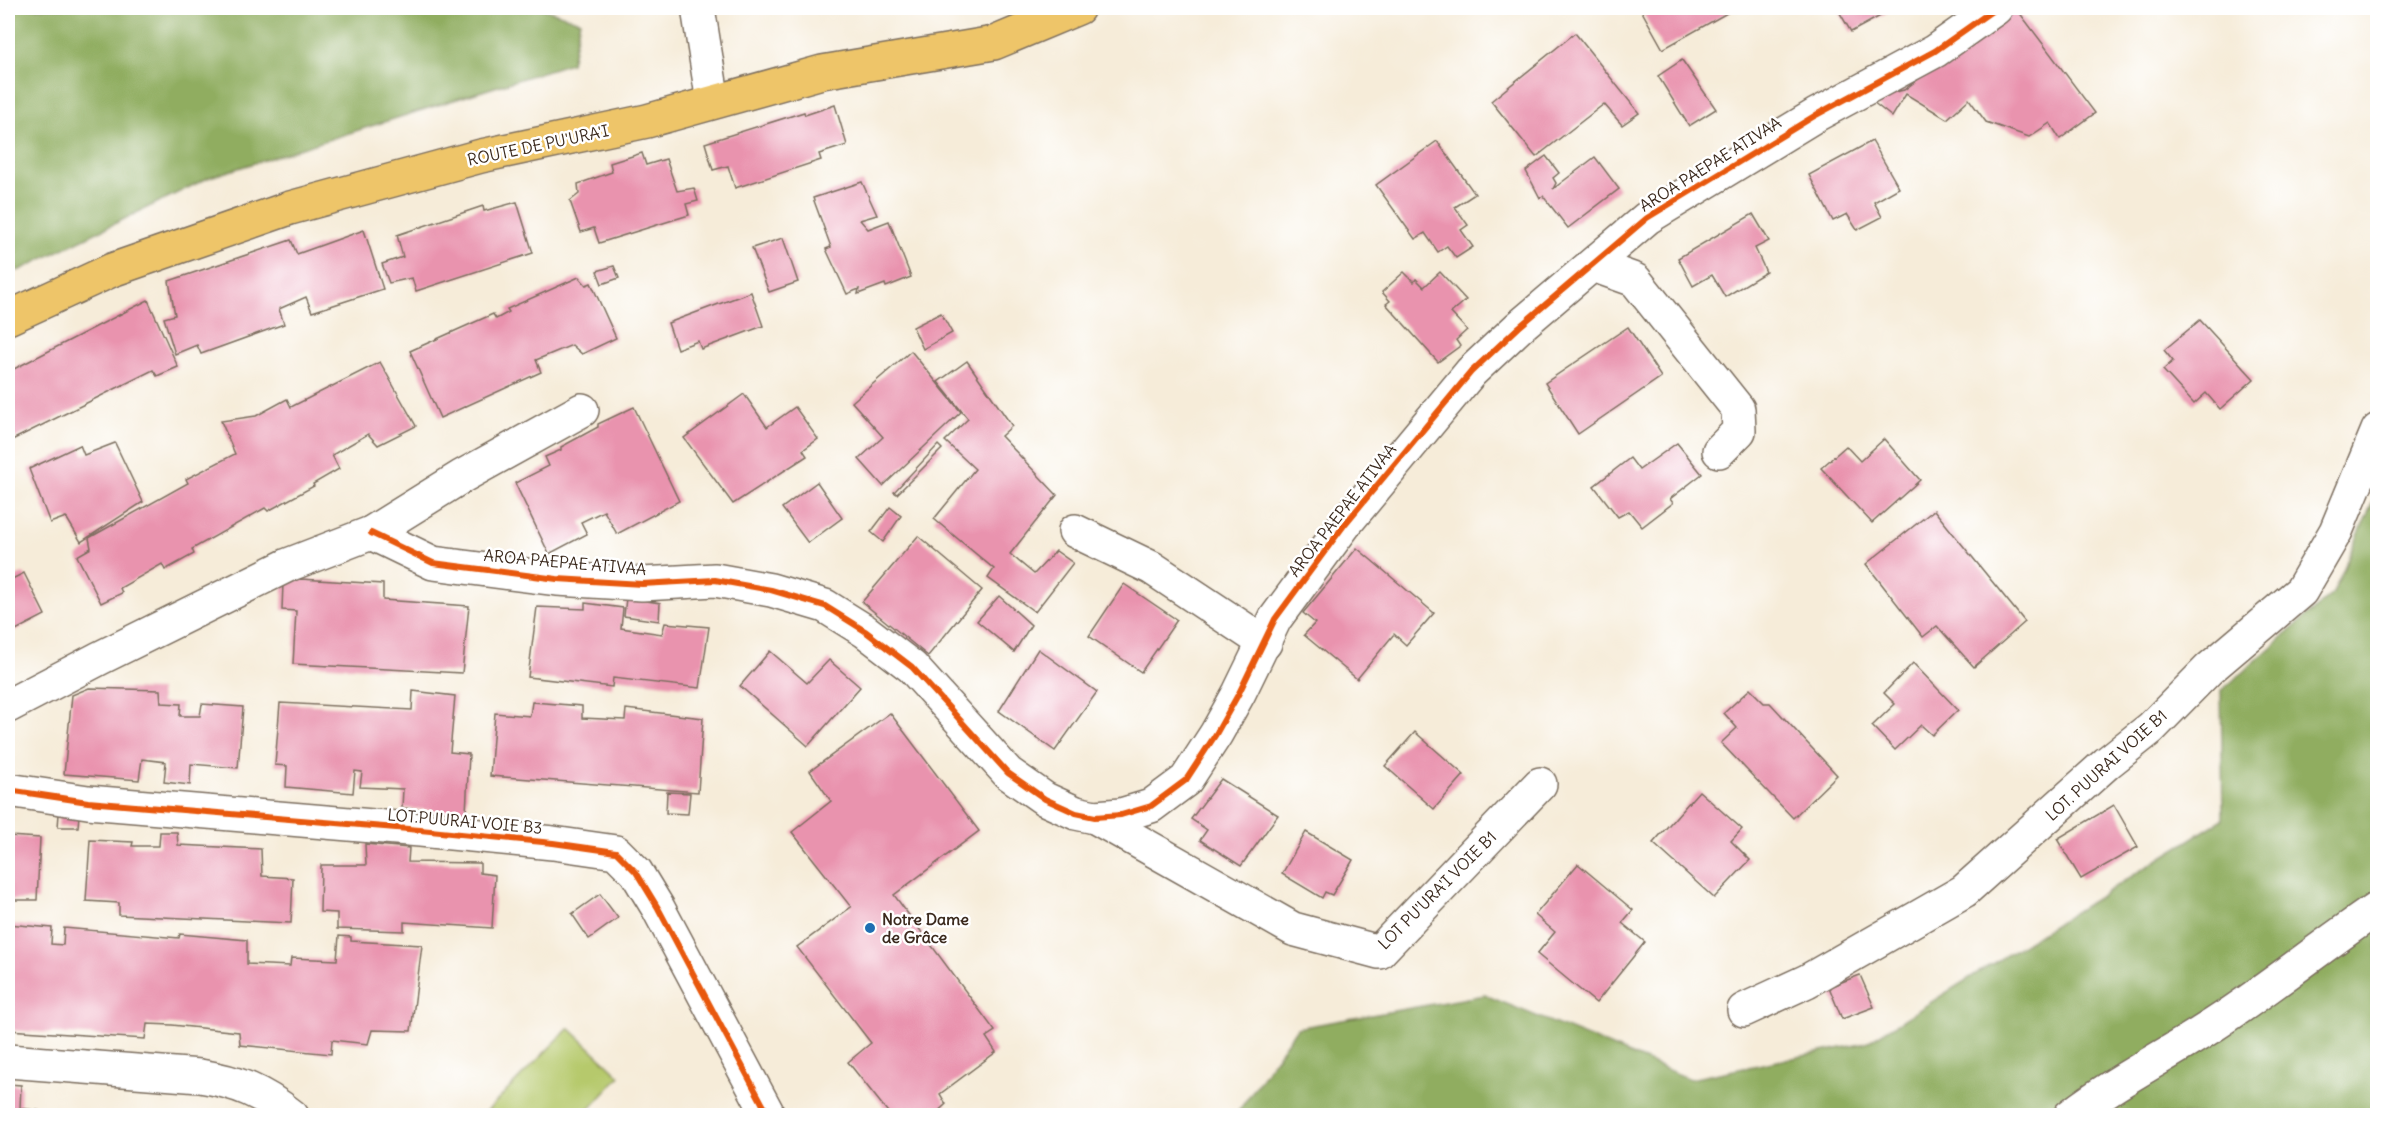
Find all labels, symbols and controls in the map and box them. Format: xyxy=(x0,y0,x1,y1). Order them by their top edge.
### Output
street label: AROA PAEPAE ATIVAA xyxy=(1635,112,1785,216)
street label: ROUTE DE PU'URA'I xyxy=(466,120,611,170)
street label: AROA PAEPAE ATIVAA xyxy=(1284,440,1400,580)
street label: AROA PAEPAE ATIVAA xyxy=(483,545,647,579)
street label: LOT. PUURAI VOIE B1 xyxy=(2041,705,2171,825)
street label: LOT.PUURAI VOIE B3 xyxy=(387,804,543,838)
street label: LOT PU'URA'I VOIE B1 xyxy=(1374,827,1500,953)
place label: Notre Dame de Grâce xyxy=(882,909,969,947)
marker: Notre Dame de Grâce xyxy=(863,921,877,935)

